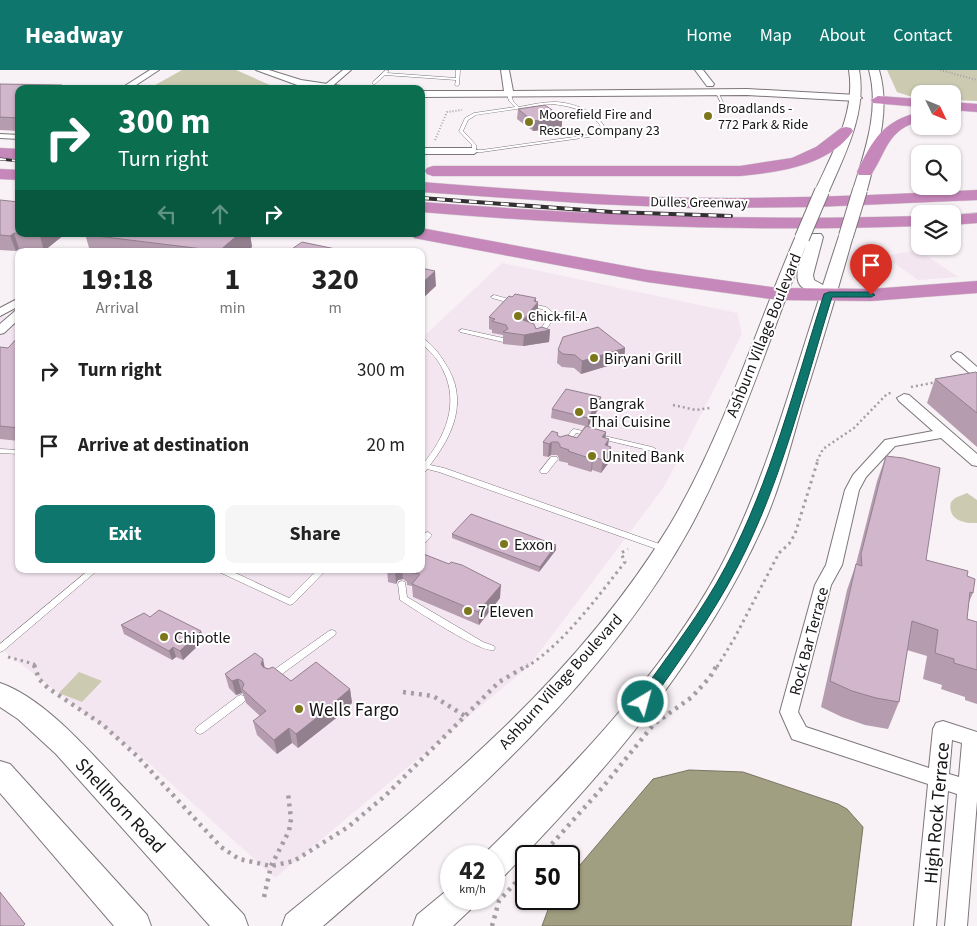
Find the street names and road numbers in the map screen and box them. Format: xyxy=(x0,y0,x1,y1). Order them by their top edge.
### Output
street label: Dulles Greenway xyxy=(650,192,748,214)
street label: Ashburn Village Boulevard xyxy=(721,250,807,421)
street label: Rock Bar Terrace xyxy=(784,585,834,698)
street label: Ashburn Village Boulevard xyxy=(494,609,628,754)
street label: High Rock Terrace xyxy=(918,741,957,885)
street label: Shellhorn Road xyxy=(68,752,171,860)

